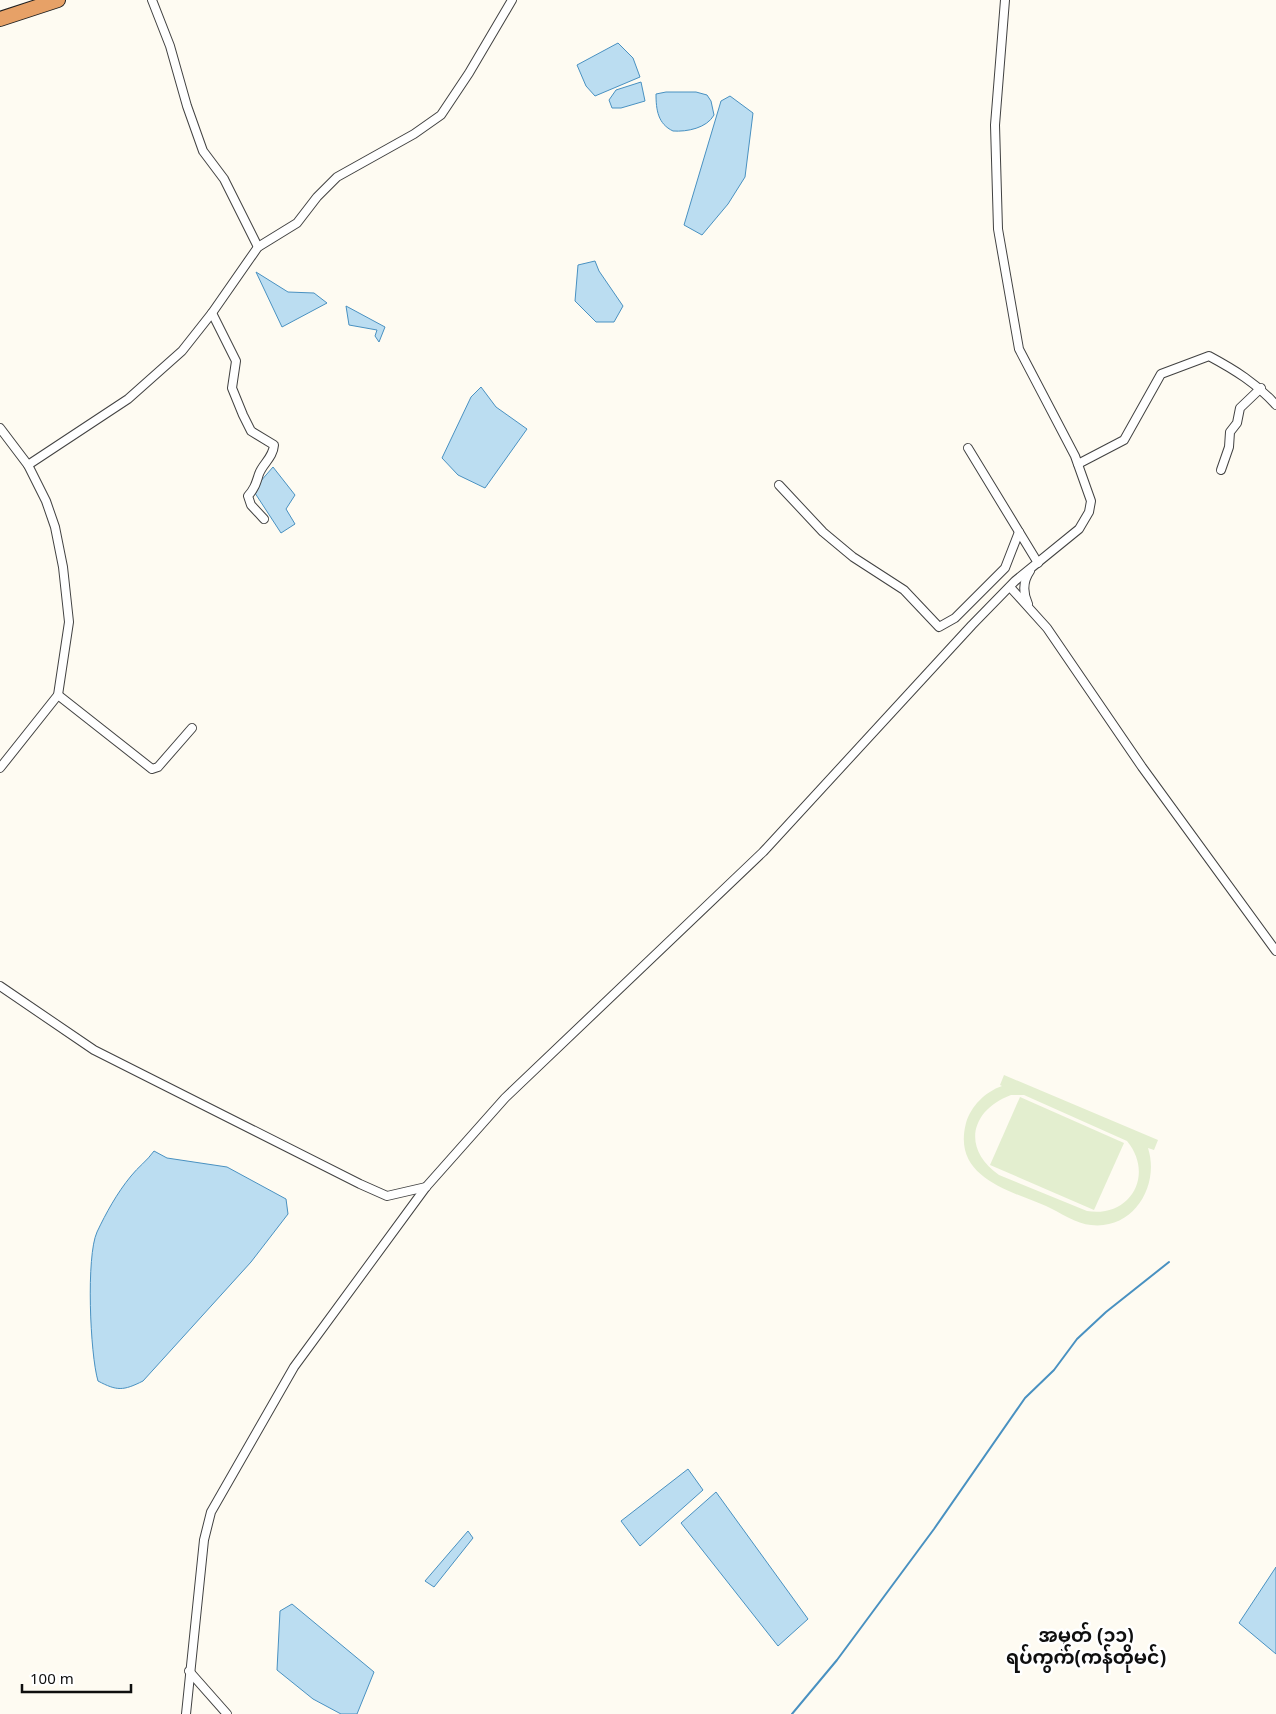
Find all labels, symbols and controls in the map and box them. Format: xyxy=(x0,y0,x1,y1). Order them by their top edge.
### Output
district label: အမှတ် (၁၁) ရပ်ကွက်(ကန်တိုမင်) xyxy=(1006,1617,1166,1680)
scale bar xyxy=(22,1662,131,1694)
text: 100 m xyxy=(30,1664,74,1697)

